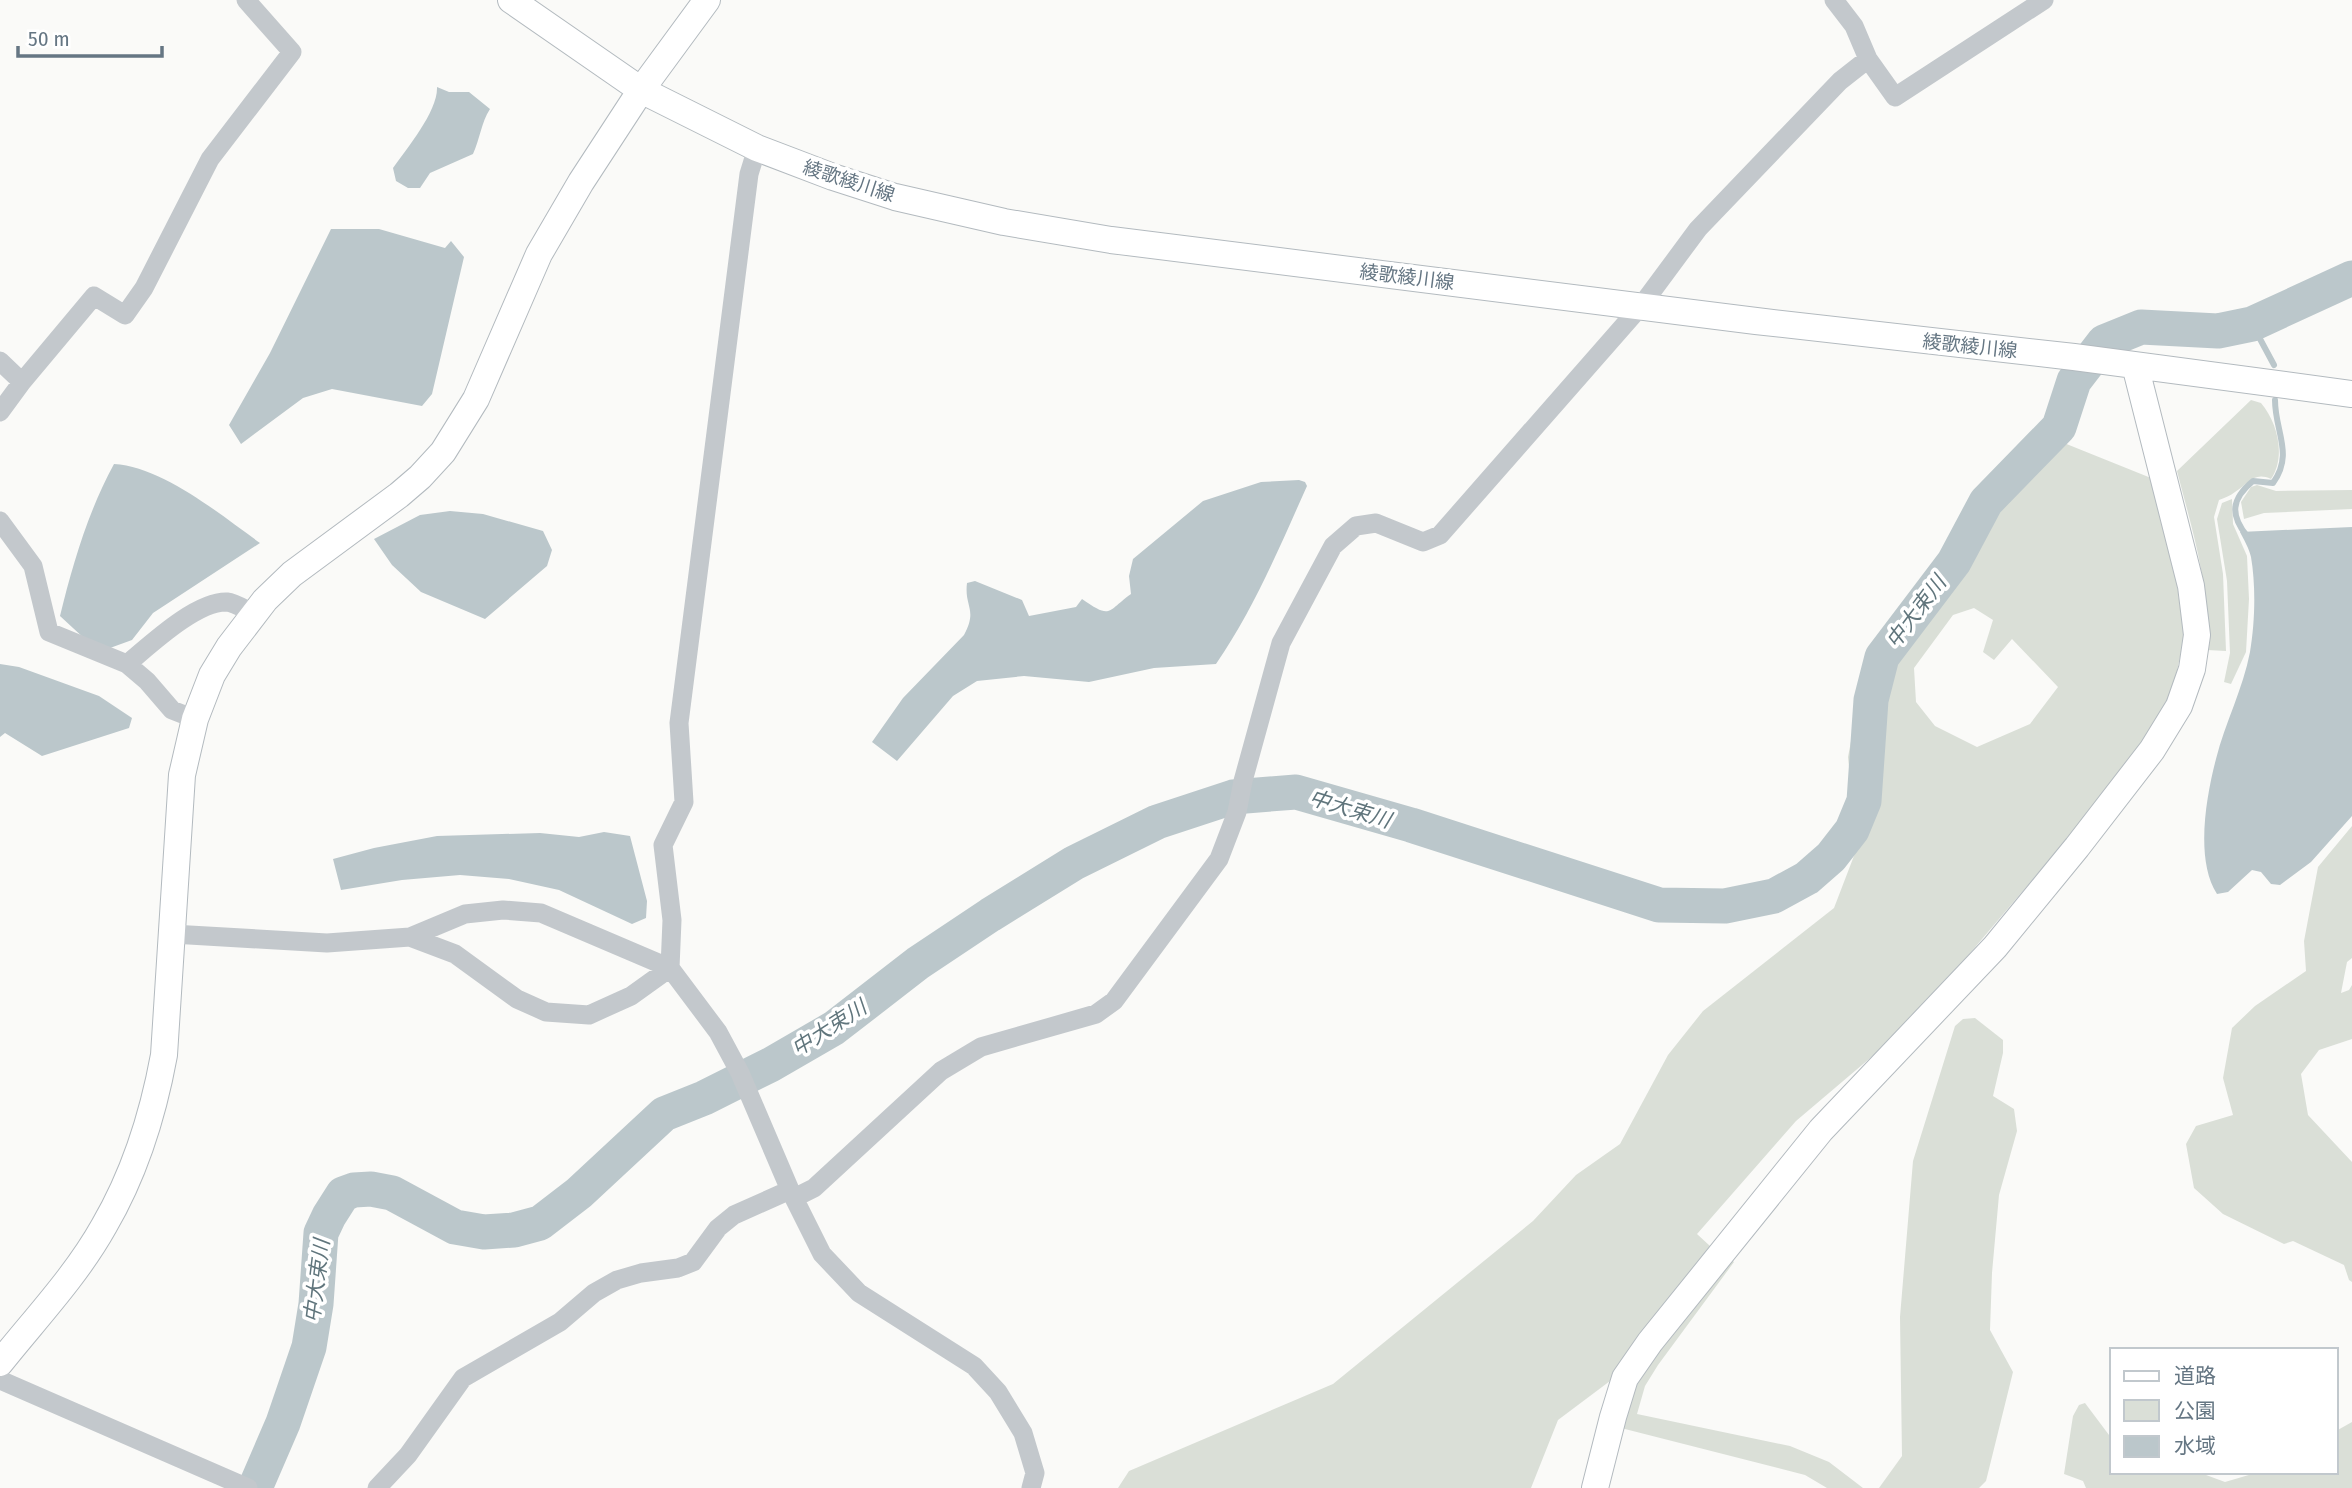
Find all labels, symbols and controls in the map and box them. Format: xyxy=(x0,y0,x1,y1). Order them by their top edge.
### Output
scale bar xyxy=(18,14,161,58)
text: 50 m xyxy=(28,26,70,52)
street label: 綾歌綾川線 xyxy=(800,155,898,207)
street label: 綾歌綾川線 xyxy=(1358,260,1456,294)
street label: 綾歌綾川線 xyxy=(1922,330,2018,362)
water label: 中大束川 xyxy=(1880,569,1953,653)
water label: 中大束川 xyxy=(1306,784,1396,834)
water label: 中大束川 xyxy=(787,993,873,1062)
water label: 中大束川 xyxy=(299,1236,335,1324)
legend xyxy=(2110,1348,2338,1474)
text: 道路 xyxy=(2174,1363,2216,1389)
text: 公園 xyxy=(2174,1398,2216,1424)
text: 水域 xyxy=(2174,1433,2216,1459)

